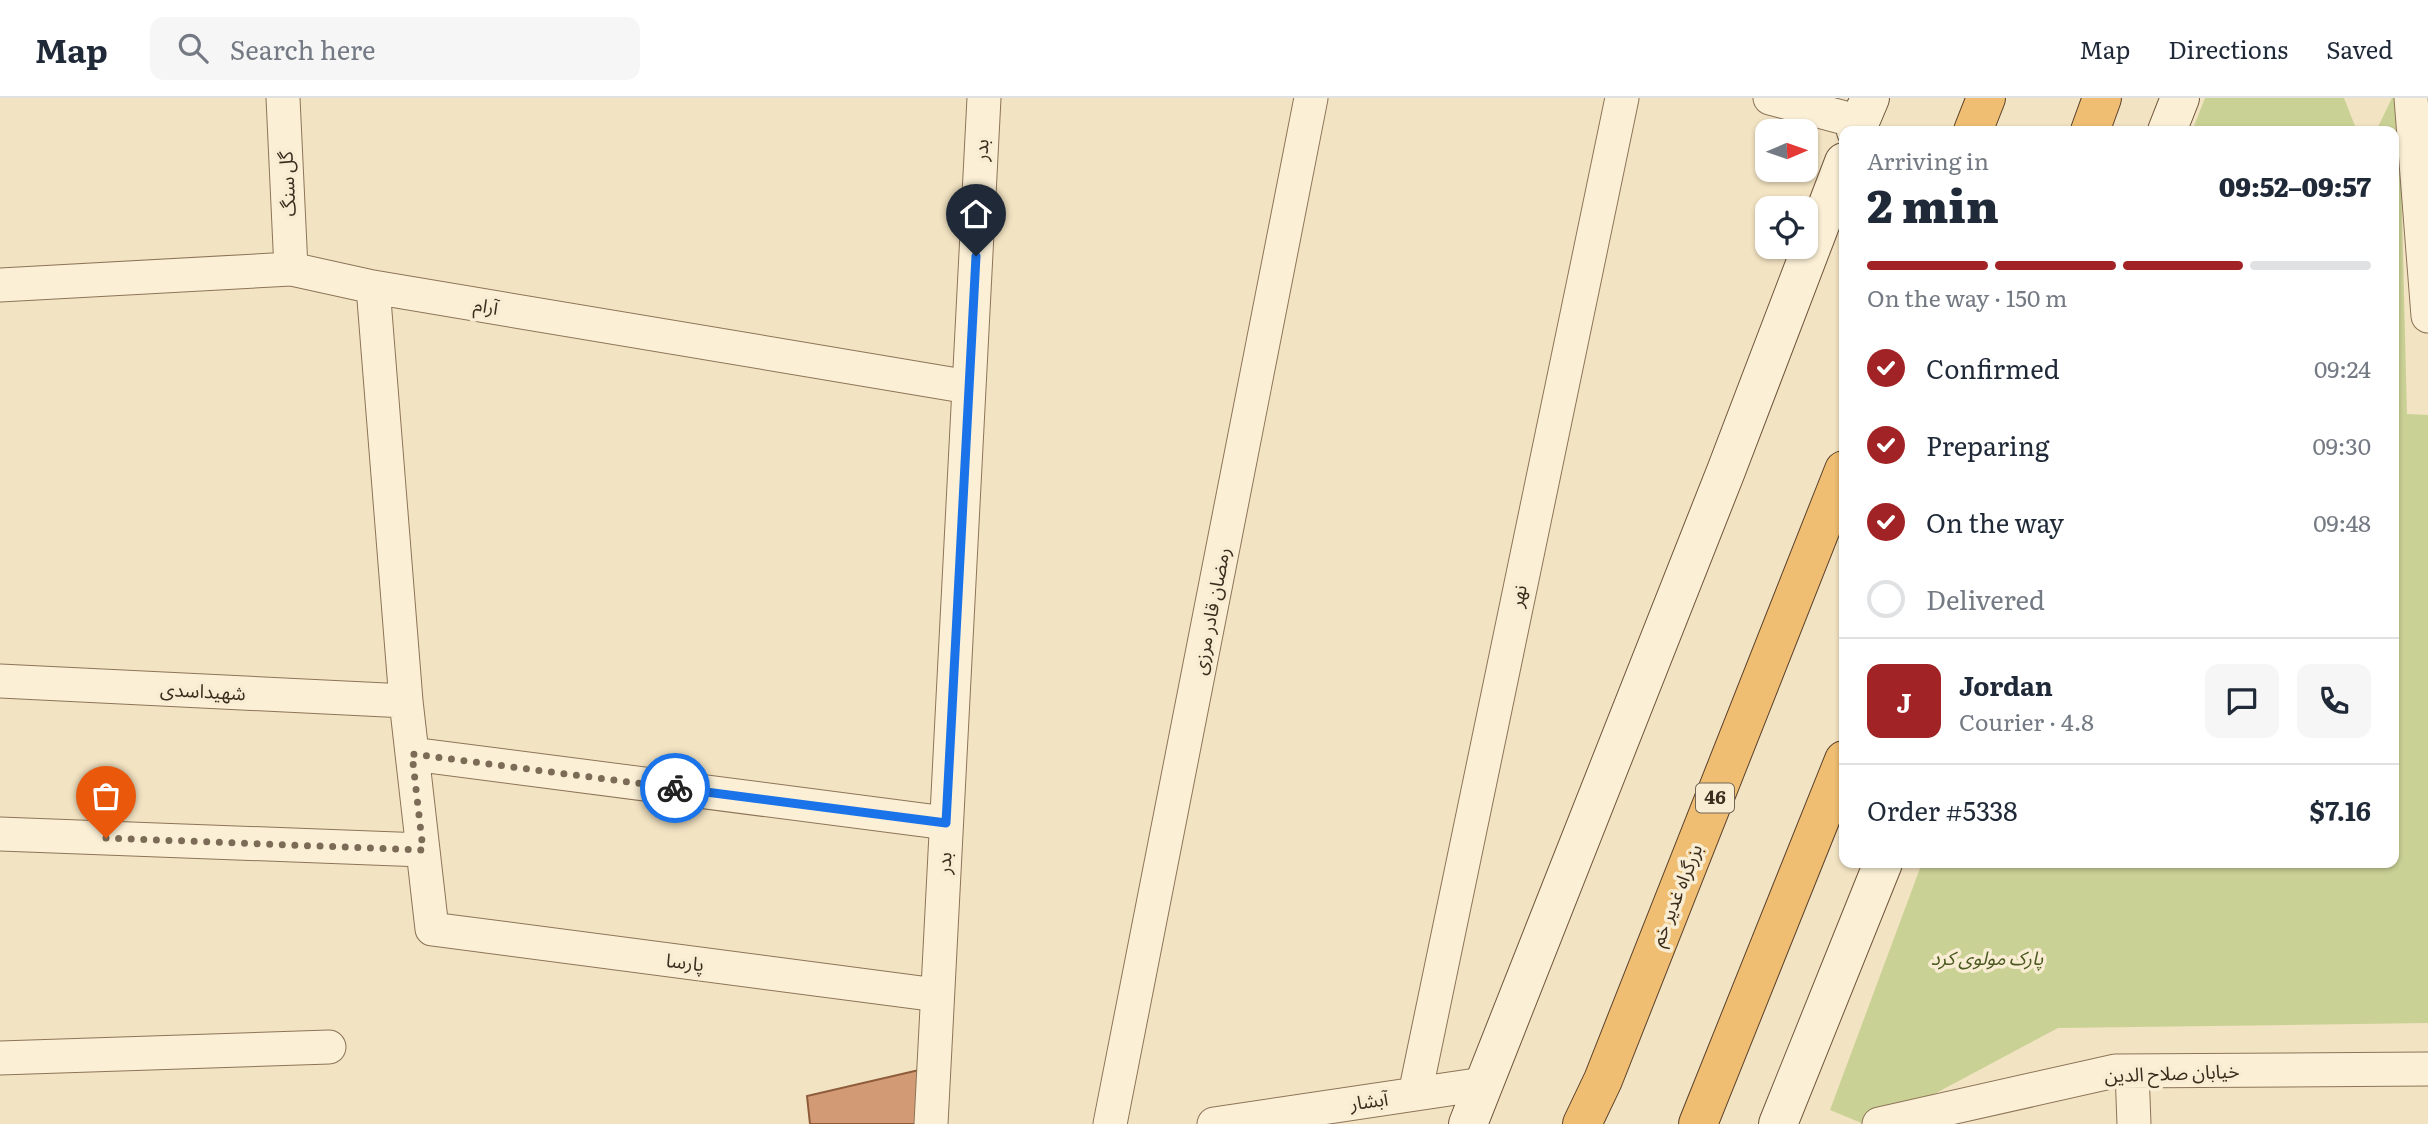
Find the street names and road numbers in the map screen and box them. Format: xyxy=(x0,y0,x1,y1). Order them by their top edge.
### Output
street label: بدر xyxy=(965,138,995,163)
street label: گل سنگ xyxy=(270,149,302,217)
street label: آرام xyxy=(471,289,502,323)
street label: رمضان قادر مرزی xyxy=(1184,545,1236,677)
street label: نهر xyxy=(1501,582,1533,611)
street label: شهیداسدی xyxy=(160,674,247,706)
road number: 46 xyxy=(1696,784,1734,812)
street label: بزرگراه غدیر خم xyxy=(1642,839,1710,951)
street label: بدر xyxy=(928,851,958,876)
street label: پارسا xyxy=(665,945,706,977)
street label: خیابان صلاح الدین xyxy=(2104,1056,2240,1089)
street label: آبشار xyxy=(1347,1083,1391,1117)

